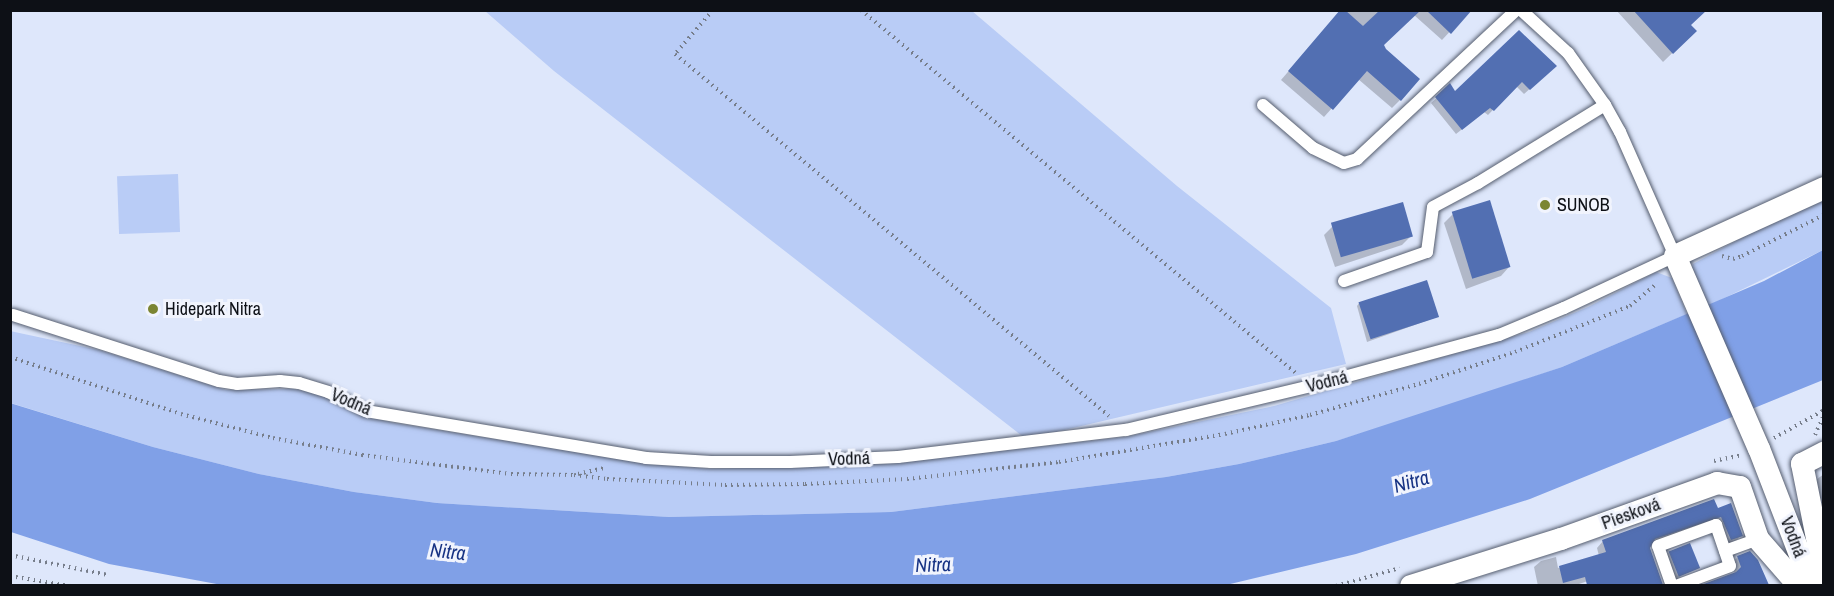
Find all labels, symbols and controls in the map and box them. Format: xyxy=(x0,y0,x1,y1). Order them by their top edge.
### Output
place label: SUNOB xyxy=(1557,194,1609,216)
marker: SUNOB xyxy=(1538,198,1552,212)
place label: Hidepark Nitra xyxy=(165,298,261,320)
marker: Hidepark Nitra xyxy=(146,302,160,316)
street label: Vodná xyxy=(1304,366,1350,398)
street label: Vodná xyxy=(328,384,374,420)
street label: Vodná xyxy=(828,447,870,471)
water label: Nitra xyxy=(1391,465,1431,497)
street label: Piesková xyxy=(1599,493,1663,535)
street label: Vodná xyxy=(1775,514,1811,560)
water label: Nitra xyxy=(429,537,467,565)
water label: Nitra xyxy=(915,551,951,577)

